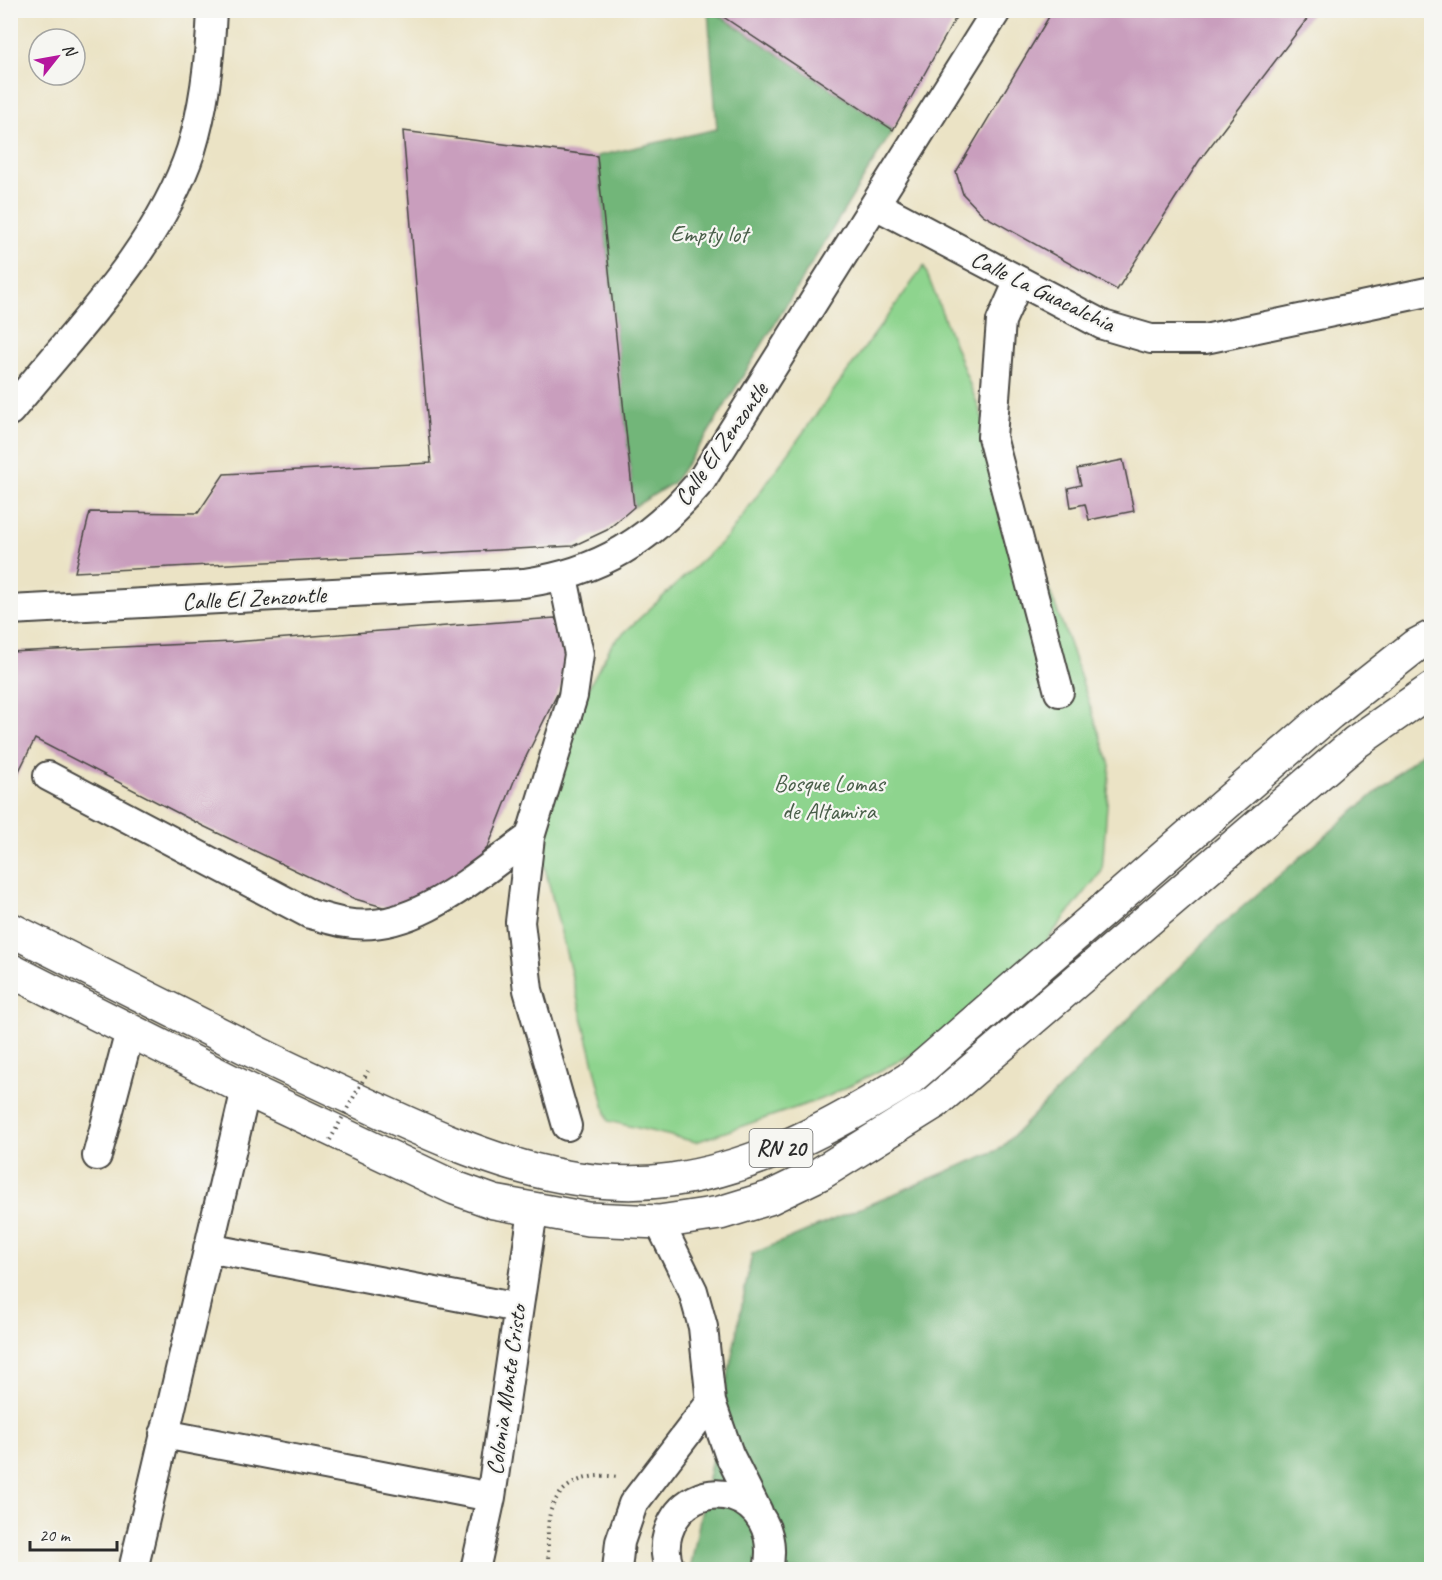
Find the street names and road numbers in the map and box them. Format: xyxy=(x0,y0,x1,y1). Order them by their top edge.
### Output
street label: Calle La Guacalchia xyxy=(966,243,1121,339)
street label: Calle El Zenzontle xyxy=(667,375,776,512)
street label: Calle El Zenzontle xyxy=(181,579,329,617)
road number: RN 20 xyxy=(750,1129,812,1167)
street label: Colonia Monte Cristo xyxy=(479,1301,533,1477)

